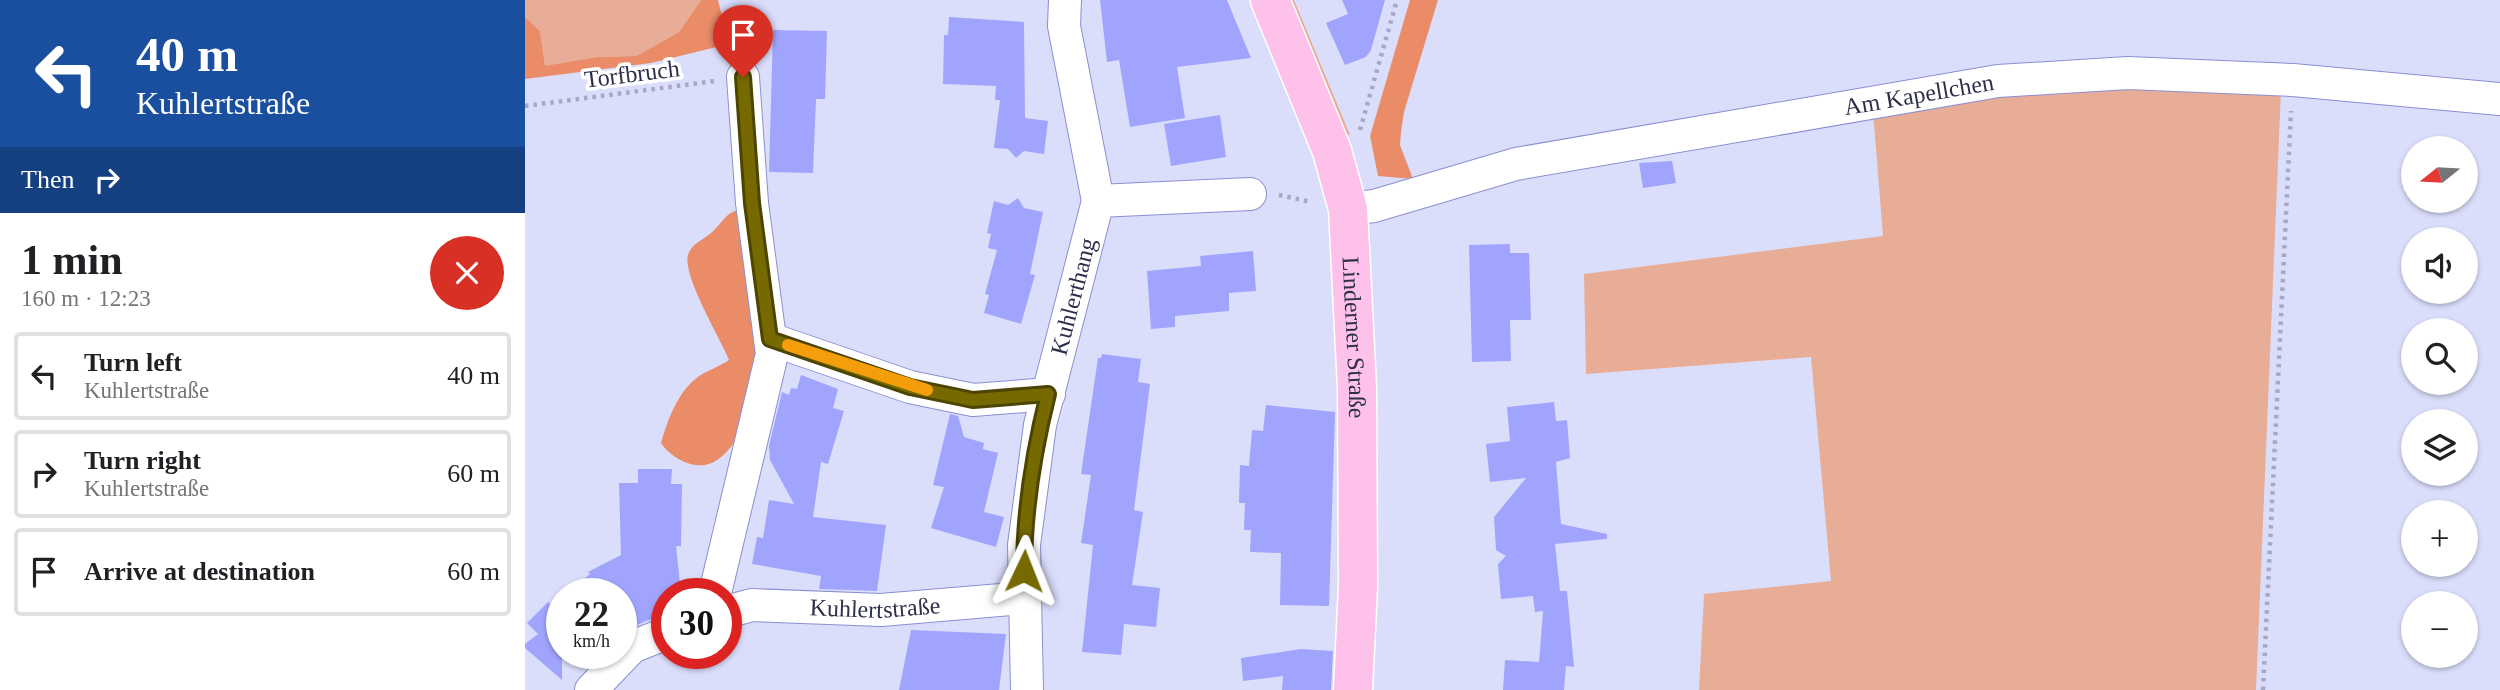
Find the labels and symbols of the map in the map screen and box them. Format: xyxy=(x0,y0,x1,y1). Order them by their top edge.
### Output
pin xyxy=(713,5,773,77)
street label: Torfbruch xyxy=(583,55,681,93)
street label: Am Kapellchen xyxy=(1842,69,1996,120)
north arrow xyxy=(2401,136,2478,214)
street label: Kuhlerthang xyxy=(1046,235,1101,358)
street label: Linderner Straße xyxy=(1337,256,1370,418)
position arrow xyxy=(987,534,1061,608)
speed limit sign: 30 xyxy=(651,578,742,669)
street label: Kuhlertstraße xyxy=(809,592,941,623)

